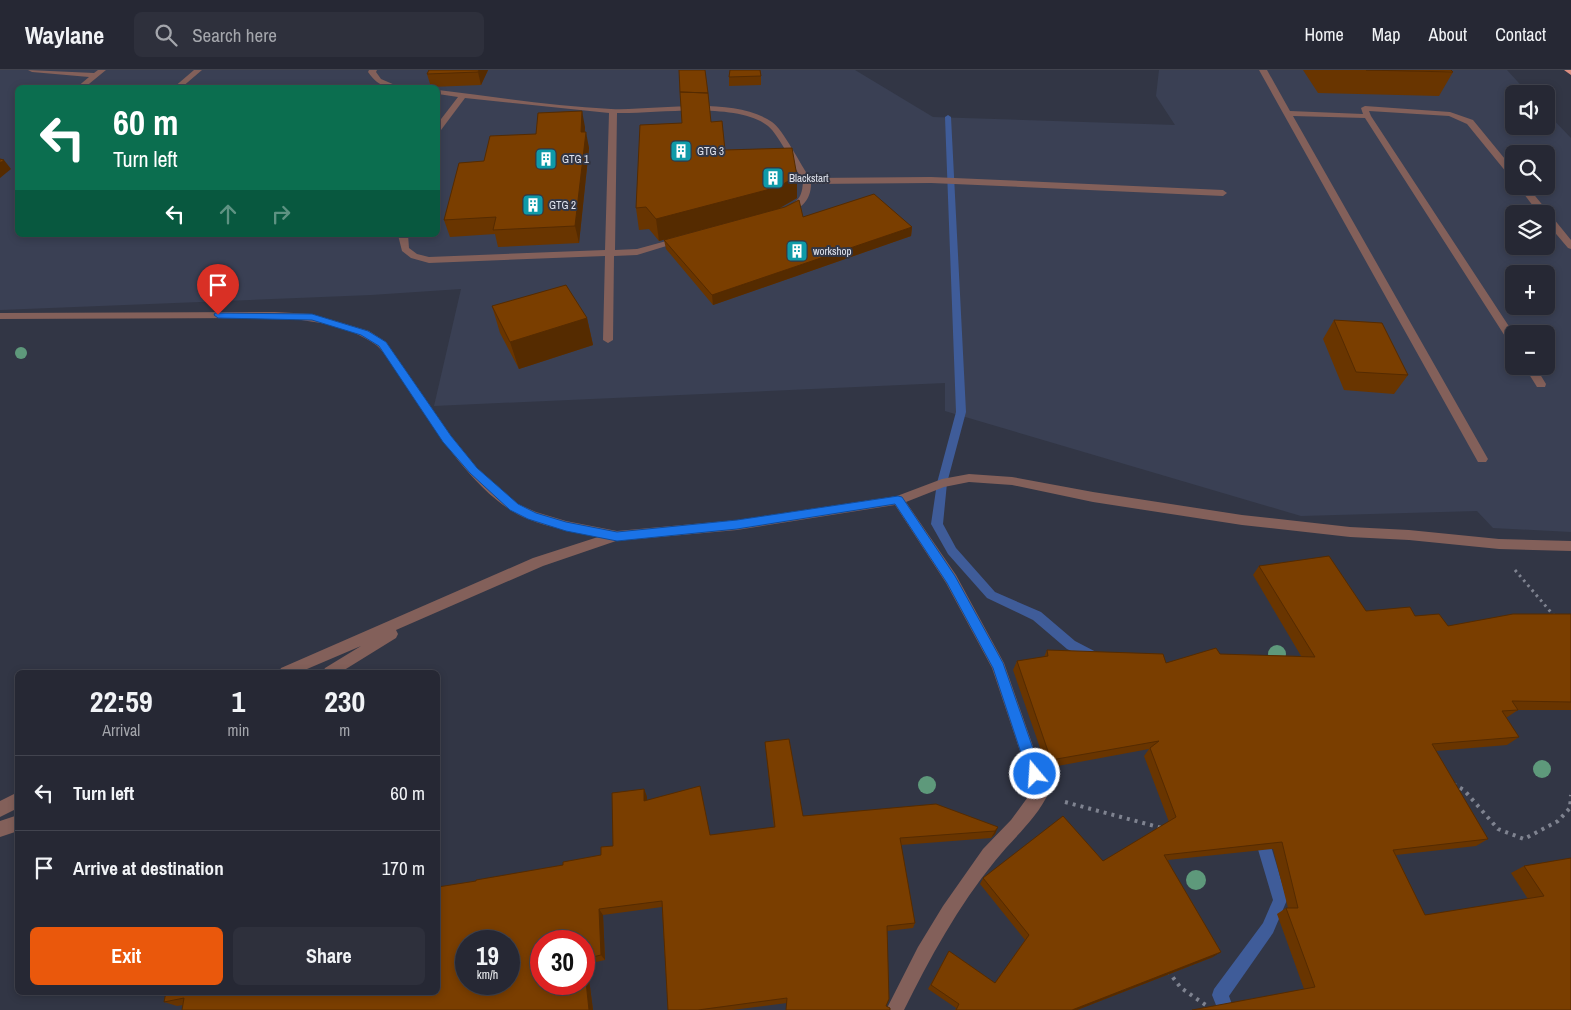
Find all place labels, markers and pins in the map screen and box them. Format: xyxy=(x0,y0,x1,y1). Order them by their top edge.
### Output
building icon: GTG 3 xyxy=(669,139,693,163)
place label: GTG 3 xyxy=(697,144,724,158)
building icon: GTG 1 xyxy=(534,147,558,171)
place label: GTG 1 xyxy=(562,152,589,166)
building icon: Blackstart xyxy=(761,166,785,190)
place label: Blackstart xyxy=(789,171,829,185)
building icon: GTG 2 xyxy=(521,193,545,217)
place label: GTG 2 xyxy=(549,198,576,212)
building icon: workshop xyxy=(785,239,809,263)
place label: workshop xyxy=(813,244,852,258)
pin xyxy=(197,264,239,315)

